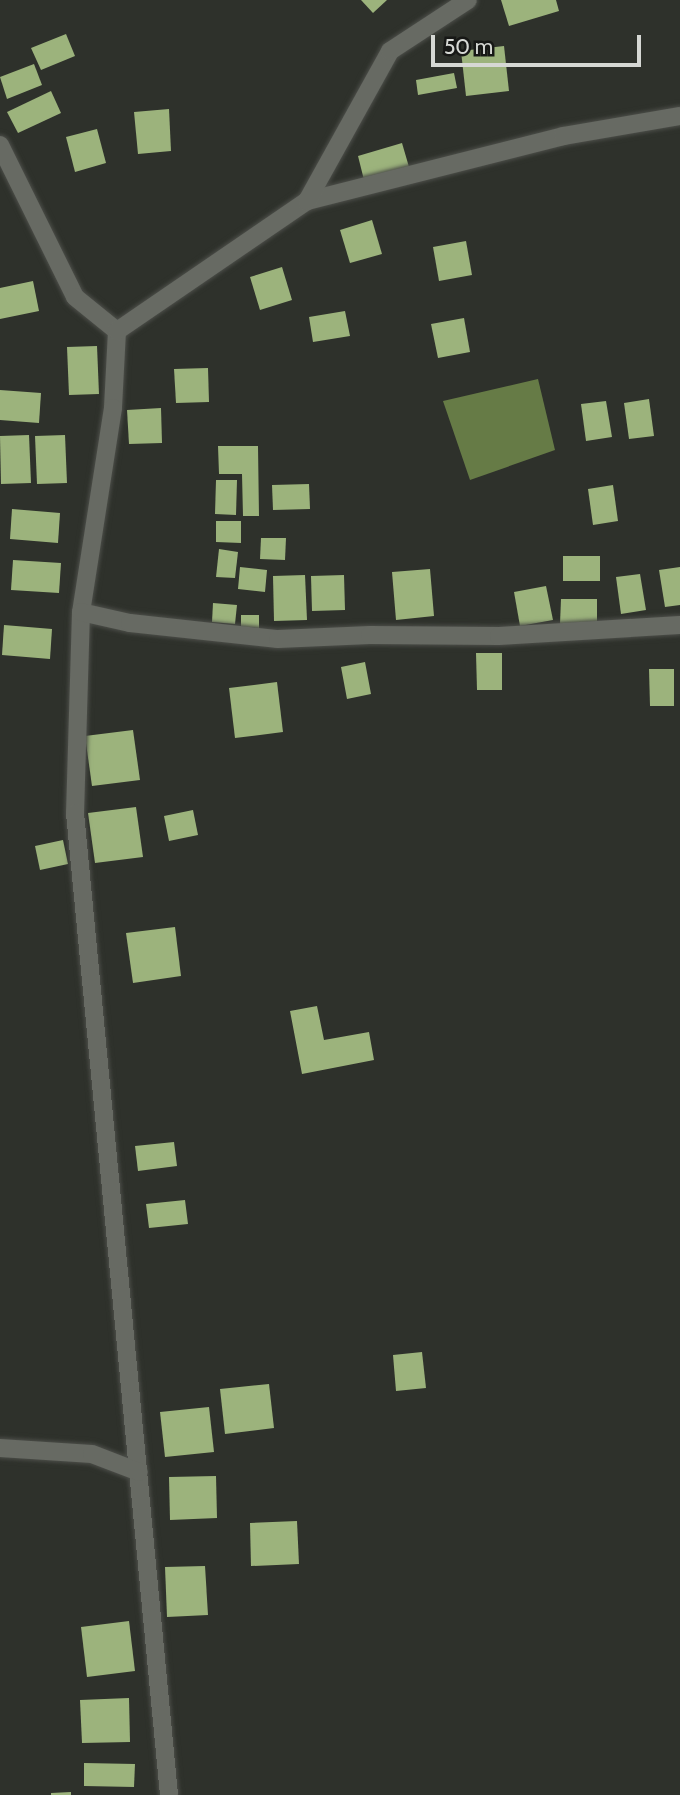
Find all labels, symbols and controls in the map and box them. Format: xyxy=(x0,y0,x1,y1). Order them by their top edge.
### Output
scale bar xyxy=(435,21,645,65)
text: 50 m xyxy=(444,34,493,59)

